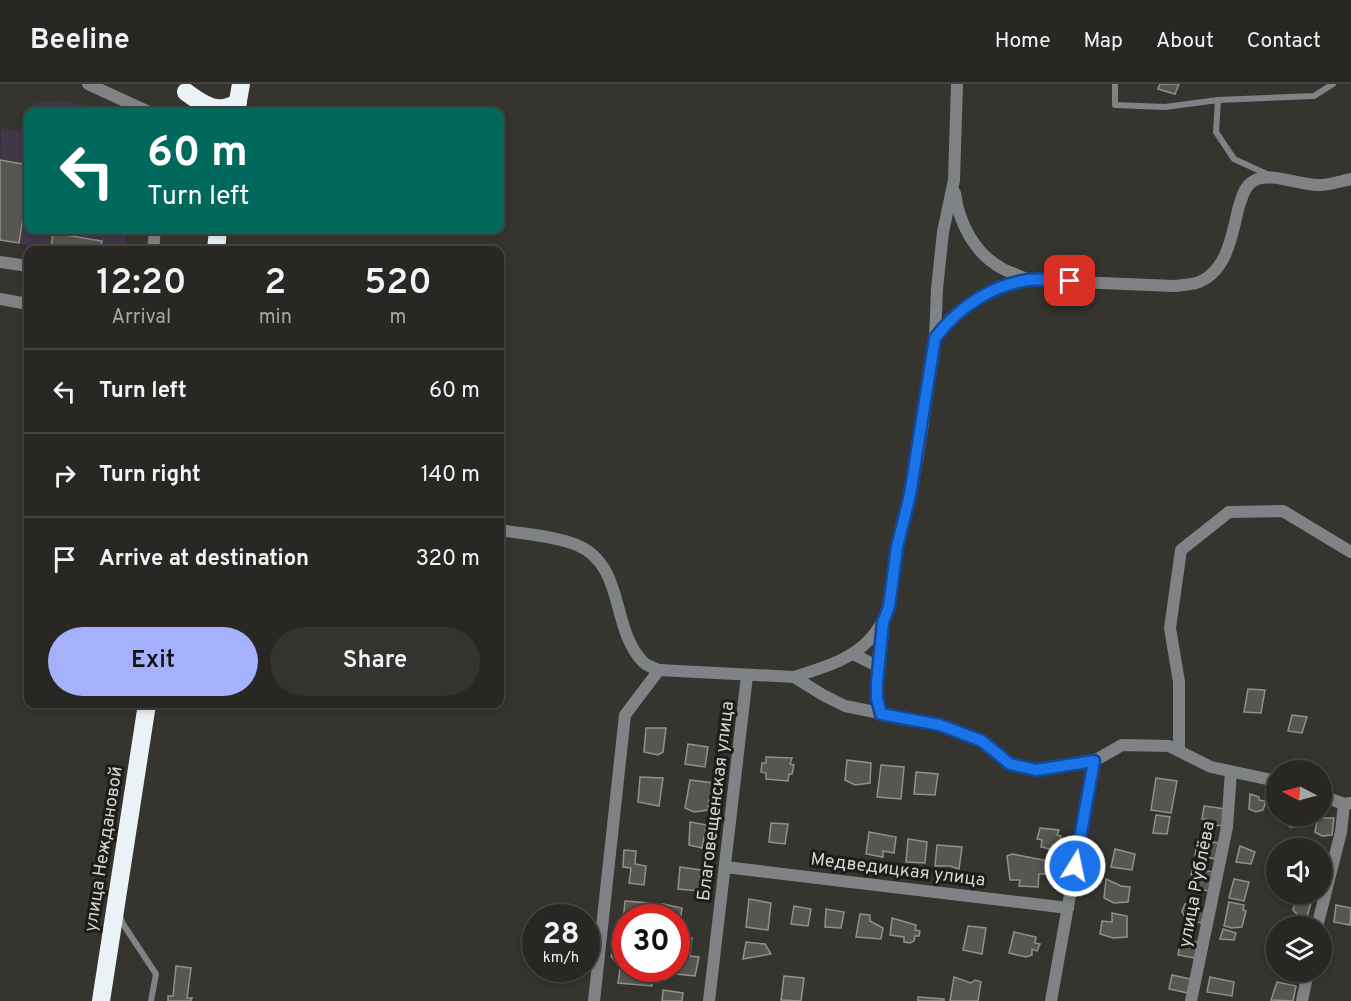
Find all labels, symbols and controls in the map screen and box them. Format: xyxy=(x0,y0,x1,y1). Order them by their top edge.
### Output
text: Beeline xyxy=(30,23,130,59)
text: Home xyxy=(995,28,1051,55)
text: Map xyxy=(1084,28,1123,55)
text: About xyxy=(1156,28,1214,55)
text: Contact xyxy=(1247,28,1321,55)
text: 60 m xyxy=(147,128,248,181)
icon: left xyxy=(48,132,126,210)
text: Turn left xyxy=(147,180,249,214)
pin xyxy=(1044,255,1095,306)
text: 12:20 xyxy=(96,261,186,307)
text: 2 xyxy=(264,261,286,307)
text: 520 xyxy=(364,261,432,307)
icon: arrive xyxy=(1053,264,1086,297)
text: Arrival xyxy=(112,305,171,331)
text: min xyxy=(259,305,292,331)
text: m xyxy=(389,305,406,331)
icon: left xyxy=(48,375,81,408)
text: Turn left xyxy=(99,378,187,405)
text: 60 m xyxy=(429,378,480,405)
icon: right xyxy=(48,459,81,492)
text: Turn right xyxy=(99,462,201,489)
text: 140 m xyxy=(421,462,480,489)
icon: arrive xyxy=(48,543,81,576)
text: Arrive at destination xyxy=(99,546,309,573)
text: 320 m xyxy=(416,546,480,573)
button: Exit xyxy=(48,627,258,696)
button: Share xyxy=(270,627,480,696)
street label: Благовещенская улица xyxy=(693,700,740,902)
north arrow xyxy=(1266,760,1332,826)
map controls xyxy=(1266,760,1332,982)
street label: улица Неждановой xyxy=(80,765,129,934)
street label: улица Рублёва xyxy=(1174,819,1221,949)
position arrow xyxy=(1043,834,1107,898)
button: sound xyxy=(1266,838,1332,904)
street label: Медведицкая улица xyxy=(809,848,987,893)
speed limit sign: 30 xyxy=(612,904,690,982)
button: layers xyxy=(1266,916,1332,982)
text: 28 xyxy=(542,917,580,954)
text: km/h xyxy=(543,949,579,968)

